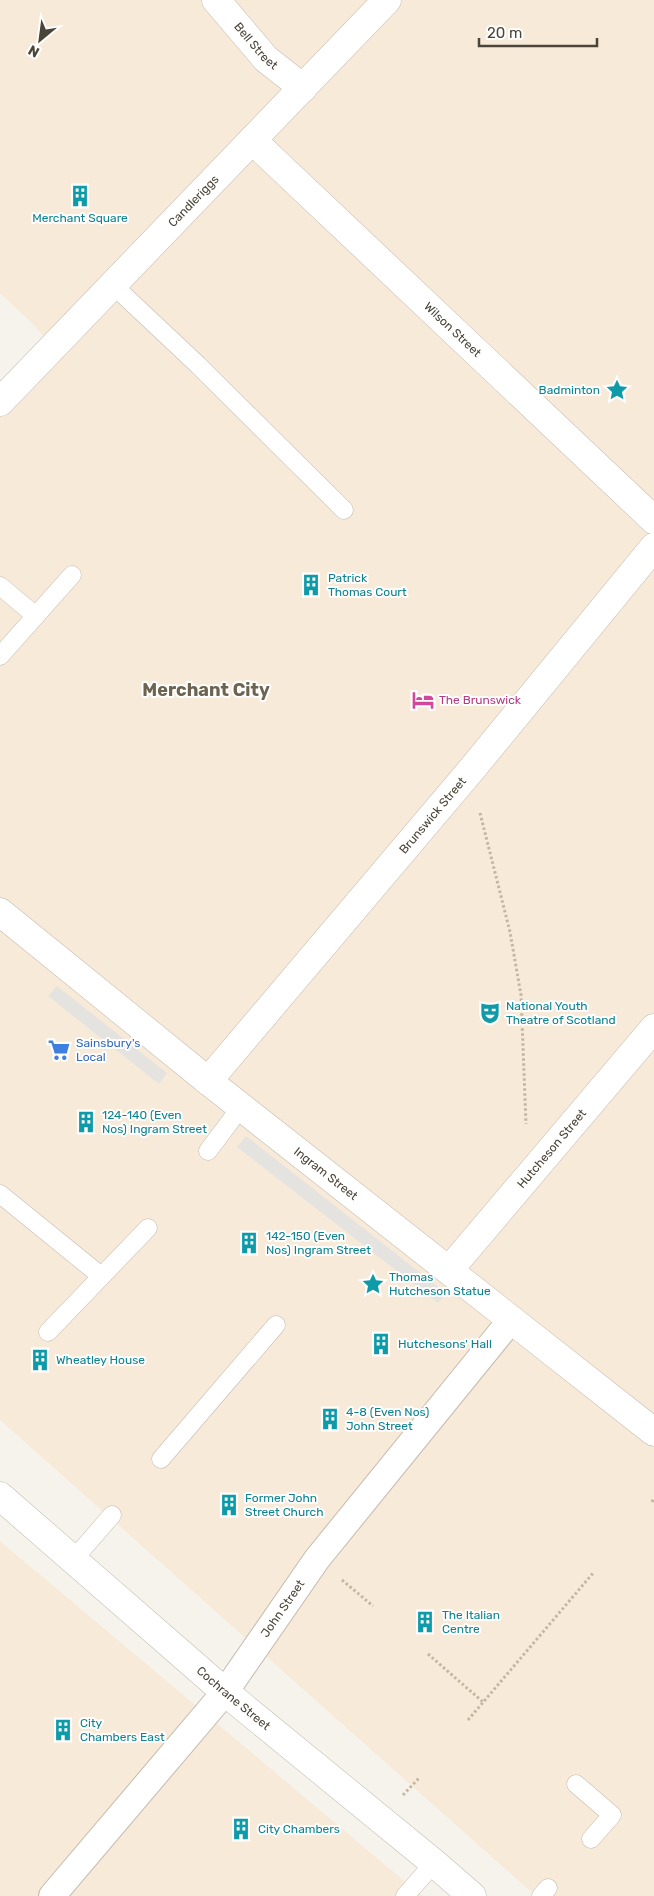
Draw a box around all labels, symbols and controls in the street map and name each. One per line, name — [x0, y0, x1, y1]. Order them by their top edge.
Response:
north arrow — [15, 15, 65, 65]
scale bar — [479, 15, 596, 47]
street label: Bell Street — [231, 20, 281, 73]
text: 20 m — [487, 24, 522, 42]
text: N — [25, 41, 42, 61]
street label: Candleriggs — [165, 172, 222, 230]
building icon: Merchant Square — [67, 183, 93, 209]
place label: Merchant Square — [32, 211, 128, 225]
street label: Wilson Street — [421, 299, 484, 360]
place icon: Badminton — [604, 377, 630, 403]
place label: Badminton — [539, 383, 600, 397]
place label: Patrick Thomas Court — [328, 571, 407, 599]
building icon: Patrick Thomas Court — [298, 572, 324, 598]
district label: Merchant City — [142, 679, 270, 701]
hotel icon: The Brunswick — [410, 687, 436, 713]
place label: The Brunswick — [439, 693, 522, 707]
street label: Brunswick Street — [396, 774, 469, 857]
place label: National Youth Theatre of Scotland — [506, 999, 616, 1027]
theatre icon: National Youth Theatre of Scotland — [477, 1000, 503, 1026]
place label: Sainsbury's Local — [76, 1036, 140, 1064]
supermarket icon: Sainsbury's Local — [46, 1037, 72, 1063]
street label: Hutcheson Street — [514, 1106, 589, 1191]
place label: 124-140 (Even Nos) Ingram Street — [102, 1108, 207, 1136]
building icon: 124-140 (Even Nos) Ingram Street — [73, 1109, 99, 1135]
street label: Ingram Street — [291, 1144, 361, 1203]
place label: 142-150 (Even Nos) Ingram Street — [266, 1229, 371, 1257]
building icon: 142-150 (Even Nos) Ingram Street — [236, 1230, 262, 1256]
place label: Thomas Hutcheson Statue — [389, 1270, 491, 1298]
place icon: Thomas Hutcheson Statue — [360, 1271, 386, 1297]
building icon: Hutchesons' Hall — [368, 1331, 394, 1357]
place label: Hutchesons' Hall — [398, 1337, 492, 1351]
building icon: Wheatley House — [27, 1347, 53, 1373]
place label: Wheatley House — [56, 1353, 145, 1367]
place label: 4-8 (Even Nos) John Street — [346, 1405, 429, 1433]
building icon: 4-8 (Even Nos) John Street — [317, 1406, 343, 1432]
place label: Former John Street Church — [245, 1491, 324, 1519]
building icon: Former John Street Church — [216, 1492, 242, 1518]
street label: John Street — [258, 1577, 308, 1640]
place label: The Italian Centre — [442, 1608, 500, 1636]
building icon: The Italian Centre — [412, 1609, 438, 1635]
street label: Cochrane Street — [194, 1664, 273, 1733]
place label: City Chambers East — [80, 1716, 165, 1744]
building icon: City Chambers East — [50, 1717, 76, 1743]
building icon: City Chambers — [228, 1816, 254, 1842]
place label: City Chambers — [258, 1822, 340, 1836]

